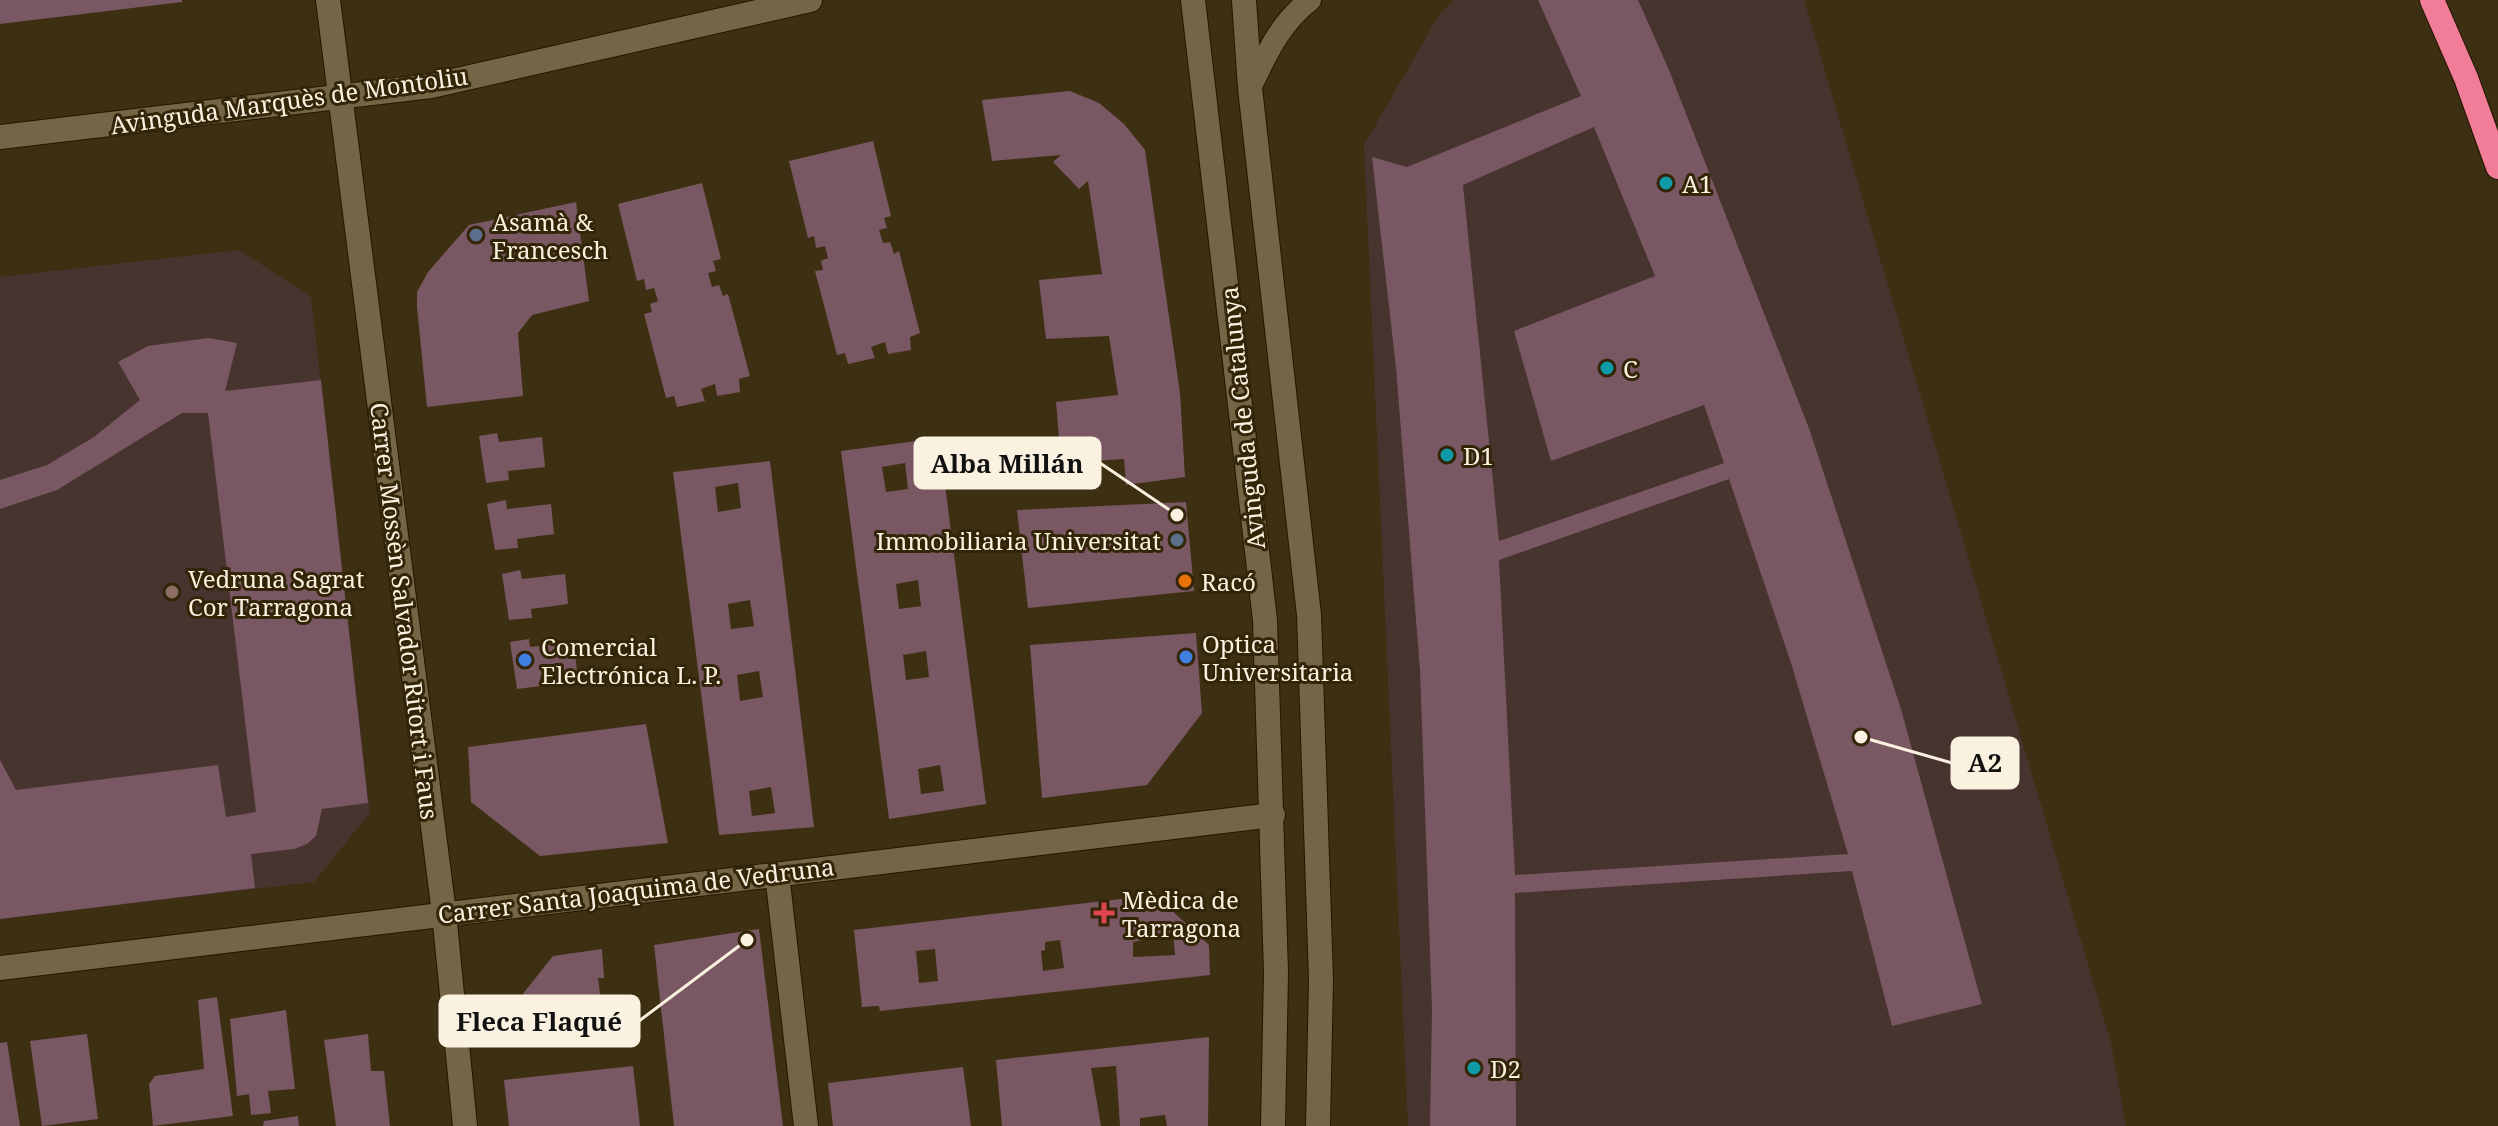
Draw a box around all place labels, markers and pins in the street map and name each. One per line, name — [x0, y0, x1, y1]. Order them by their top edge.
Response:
place label: A1 — [1682, 167, 1712, 200]
marker: A1 — [1657, 174, 1675, 192]
place label: Asamà & Francesch — [492, 205, 609, 266]
marker: Asamà & Francesch — [467, 226, 485, 244]
place label: C — [1623, 352, 1638, 385]
marker: C — [1598, 359, 1616, 377]
callout: Alba Millán — [915, 438, 1100, 488]
place label: D1 — [1463, 439, 1494, 472]
marker: D1 — [1438, 446, 1456, 464]
place label: Immobiliaria Universitat — [876, 524, 1161, 557]
marker: Immobiliaria Universitat — [1168, 531, 1186, 549]
place label: Vedruna Sagrat Cor Tarragona — [188, 562, 364, 623]
place label: Racó — [1201, 565, 1256, 598]
marker: Racó — [1176, 572, 1194, 590]
marker: Vedruna Sagrat Cor Tarragona — [163, 583, 181, 601]
place label: Optica Universitaria — [1202, 627, 1353, 688]
place label: Comercial Electrónica L. P. — [541, 630, 721, 691]
marker: Optica Universitaria — [1177, 648, 1195, 666]
marker: Comercial Electrónica L. P. — [516, 651, 534, 669]
callout: A2 — [1952, 738, 2018, 788]
place label: Mèdica de Tarragona — [1122, 883, 1241, 944]
marker: Mèdica de Tarragona — [1093, 902, 1115, 924]
callout: Fleca Flaqué — [440, 996, 639, 1046]
place label: D2 — [1490, 1052, 1521, 1085]
marker: D2 — [1465, 1059, 1483, 1077]

